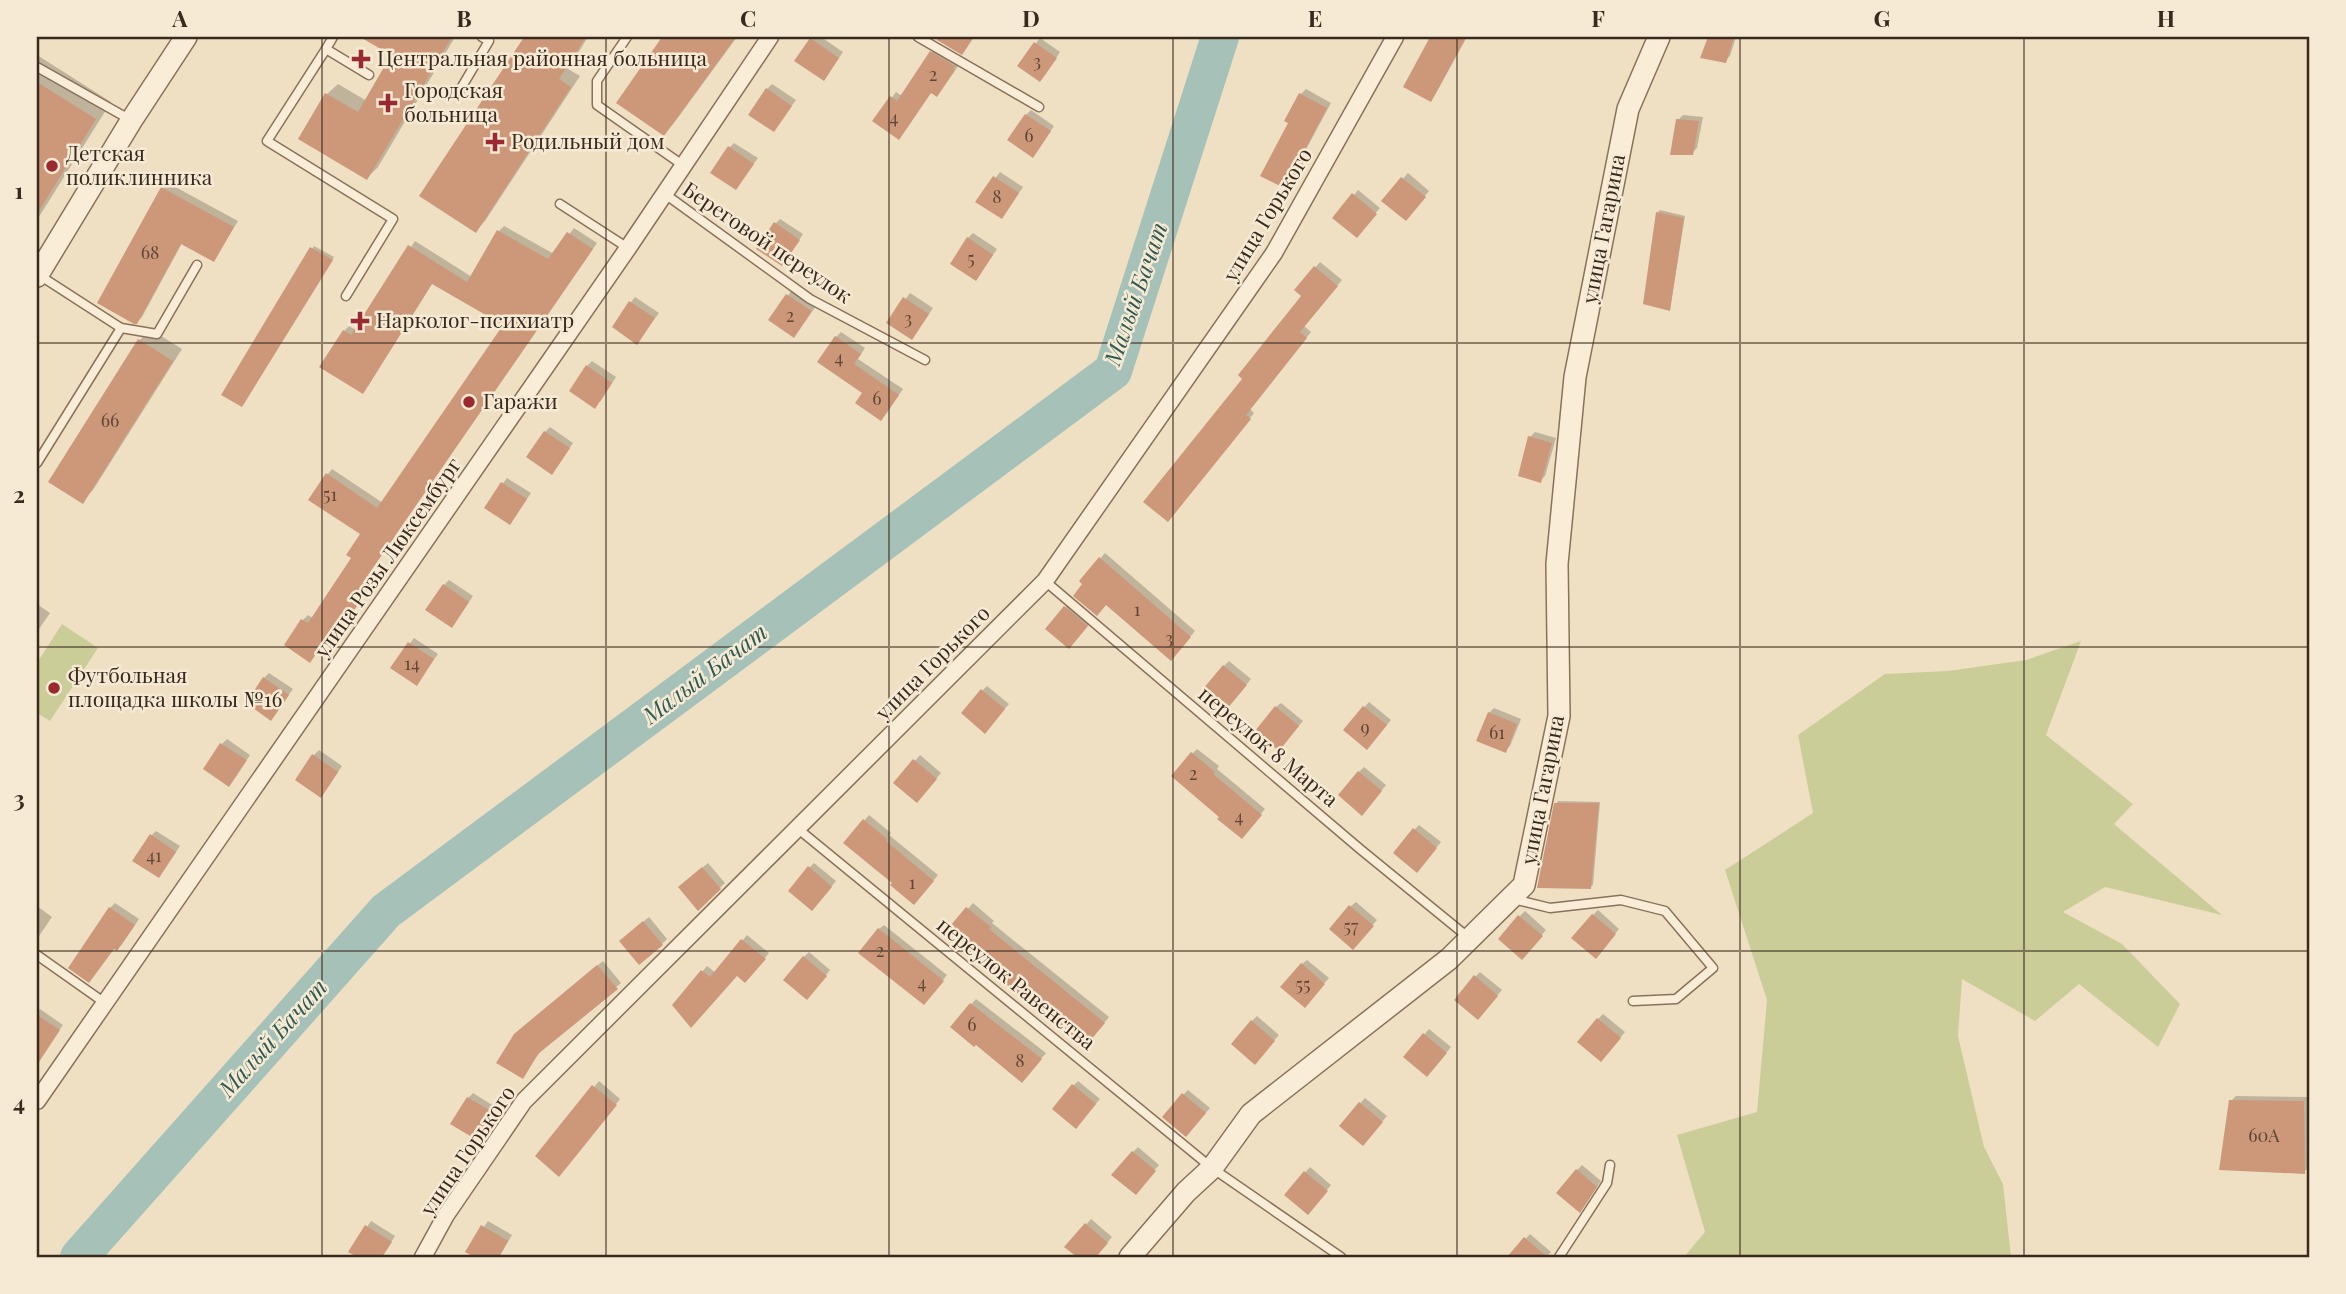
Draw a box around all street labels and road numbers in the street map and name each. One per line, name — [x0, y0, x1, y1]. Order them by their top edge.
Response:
street label: улица Горького — [1215, 142, 1317, 287]
street label: улица Гагарина — [1574, 151, 1630, 307]
street label: Береговой переулок — [678, 174, 858, 308]
street label: улица Розы Люксембург — [306, 451, 466, 663]
street label: улица Горького — [868, 598, 995, 726]
street label: переулок 8 Марта — [1194, 679, 1345, 812]
street label: улица Гагарина — [1513, 712, 1569, 868]
street label: переулок Равенства — [932, 910, 1103, 1055]
street label: улица Горького — [412, 1079, 520, 1221]

